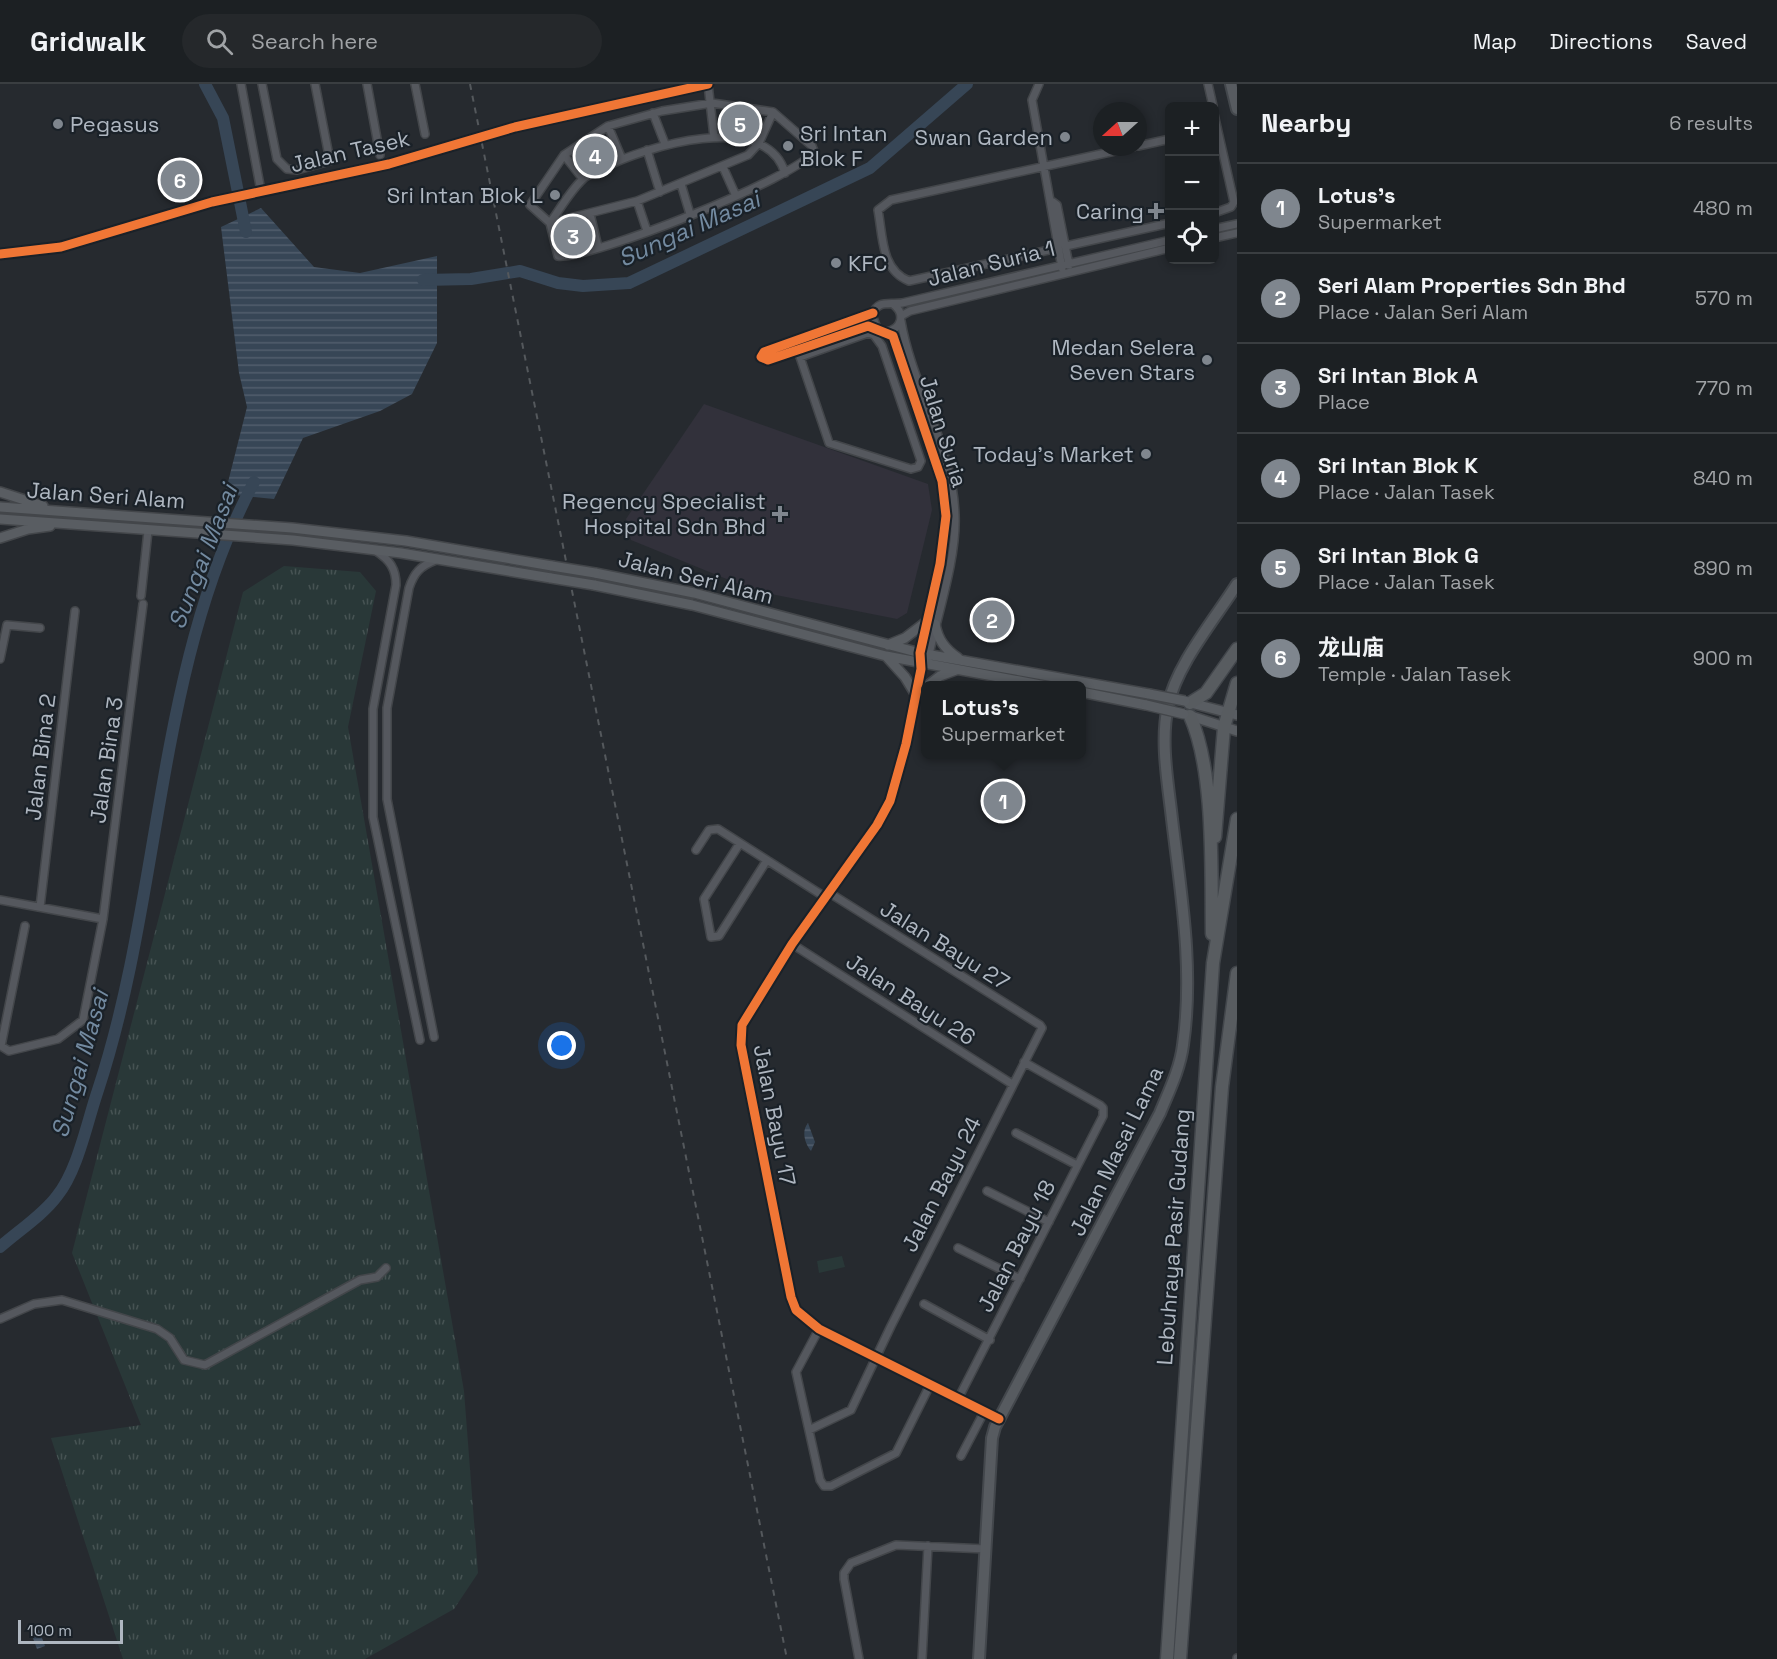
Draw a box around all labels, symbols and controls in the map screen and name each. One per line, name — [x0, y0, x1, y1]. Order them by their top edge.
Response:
search box — [182, 14, 602, 68]
text: Gridwalk — [30, 23, 146, 59]
icon: search — [203, 25, 236, 58]
text: Search here — [251, 27, 378, 55]
text: Map — [1473, 28, 1517, 55]
text: Directions — [1550, 28, 1653, 55]
text: Saved — [1686, 28, 1747, 55]
pin: 5 — [720, 102, 760, 147]
north arrow — [1093, 102, 1147, 156]
map controls — [1165, 102, 1219, 264]
button: + — [1165, 102, 1219, 156]
text: Nearby — [1261, 106, 1351, 140]
place label: Pegasus — [70, 110, 159, 138]
text: 6 results — [1669, 110, 1753, 136]
marker: Pegasus — [51, 117, 65, 131]
place label: Sri Intan Blok F — [800, 119, 888, 172]
place label: Swan Garden — [915, 123, 1053, 151]
street label: Jalan Tasek — [288, 124, 413, 178]
marker: Swan Garden — [1058, 130, 1072, 144]
pin: 4 — [576, 134, 614, 178]
marker: Sri Intan Blok F — [781, 139, 795, 153]
button: − — [1165, 156, 1219, 210]
pin: 6 — [160, 158, 200, 202]
place label: Sri Intan Blok L — [387, 181, 543, 209]
text: Lotus's — [1318, 181, 1396, 209]
water label: Sungai Masai — [613, 182, 767, 274]
marker: Sri Intan Blok L — [548, 188, 562, 202]
text: 1 — [1276, 195, 1285, 221]
text: 480 m — [1693, 195, 1753, 221]
place label: Caring — [1076, 197, 1144, 225]
marker: Caring — [1149, 204, 1163, 218]
text: Supermarket — [1318, 209, 1442, 235]
button: locate — [1165, 210, 1219, 264]
pin: 3 — [554, 214, 592, 258]
street label: Jalan Suria 1 — [924, 234, 1058, 292]
place label: KFC — [848, 249, 887, 277]
marker: KFC — [829, 256, 843, 270]
text: Seri Alam Properties Sdn Bhd — [1318, 271, 1626, 299]
text: 2 — [1275, 285, 1286, 311]
text: 570 m — [1695, 285, 1753, 311]
text: Place · Jalan Seri Alam — [1318, 299, 1528, 325]
place label: Medan Selera Seven Stars — [1052, 333, 1195, 386]
marker: Medan Selera Seven Stars — [1200, 353, 1214, 367]
text: Sri Intan Blok A — [1318, 361, 1478, 389]
street label: Jalan Suria — [914, 372, 974, 491]
text: 3 — [1274, 375, 1287, 401]
text: 770 m — [1695, 375, 1753, 401]
text: Place — [1318, 389, 1370, 415]
place label: Today's Market — [973, 440, 1134, 468]
marker: Today's Market — [1139, 447, 1153, 461]
text: Sri Intan Blok K — [1318, 451, 1478, 479]
text: 4 — [1274, 465, 1287, 491]
text: 840 m — [1693, 465, 1753, 491]
street label: Jalan Seri Alam — [26, 475, 186, 515]
water label: Sungai Masai — [161, 477, 245, 633]
text: Place · Jalan Tasek — [1318, 479, 1495, 505]
place label: Regency Specialist Hospital Sdn Bhd — [562, 487, 766, 540]
marker: Regency Specialist Hospital Sdn Bhd — [771, 505, 789, 523]
text: Sri Intan Blok G — [1318, 541, 1479, 569]
street label: Jalan Seri Alam — [616, 544, 776, 610]
text: 5 — [1275, 555, 1287, 581]
text: 890 m — [1693, 555, 1753, 581]
text: Place · Jalan Tasek — [1318, 569, 1495, 595]
pin: 2 — [972, 598, 1012, 642]
text: 龙山庙 — [1318, 633, 1384, 661]
text: 6 — [1274, 645, 1287, 671]
text: 900 m — [1693, 645, 1753, 671]
text: Temple · Jalan Tasek — [1318, 661, 1511, 687]
popup — [921, 681, 1086, 759]
street label: Jalan Bina 2 — [18, 692, 62, 822]
text: Lotus's — [942, 693, 1019, 721]
street label: Jalan Bina 3 — [83, 695, 129, 825]
text: Supermarket — [942, 721, 1065, 747]
pin: 1 — [984, 778, 1022, 824]
street label: Jalan Bayu 27 — [875, 894, 1015, 996]
street label: Jalan Bayu 26 — [841, 947, 981, 1051]
water label: Sungai Masai — [44, 984, 116, 1141]
your location — [547, 1031, 576, 1060]
street label: Jalan Bayu 17 — [748, 1042, 802, 1188]
street label: Jalan Masai Lama — [1063, 1061, 1169, 1240]
street label: Lebuhraya Pasir Gudang — [1150, 1108, 1196, 1366]
street label: Jalan Bayu 24 — [895, 1111, 987, 1256]
street label: Jalan Bayu 18 — [971, 1175, 1061, 1317]
scale bar — [18, 1617, 123, 1644]
text: 100 m — [27, 1620, 72, 1641]

